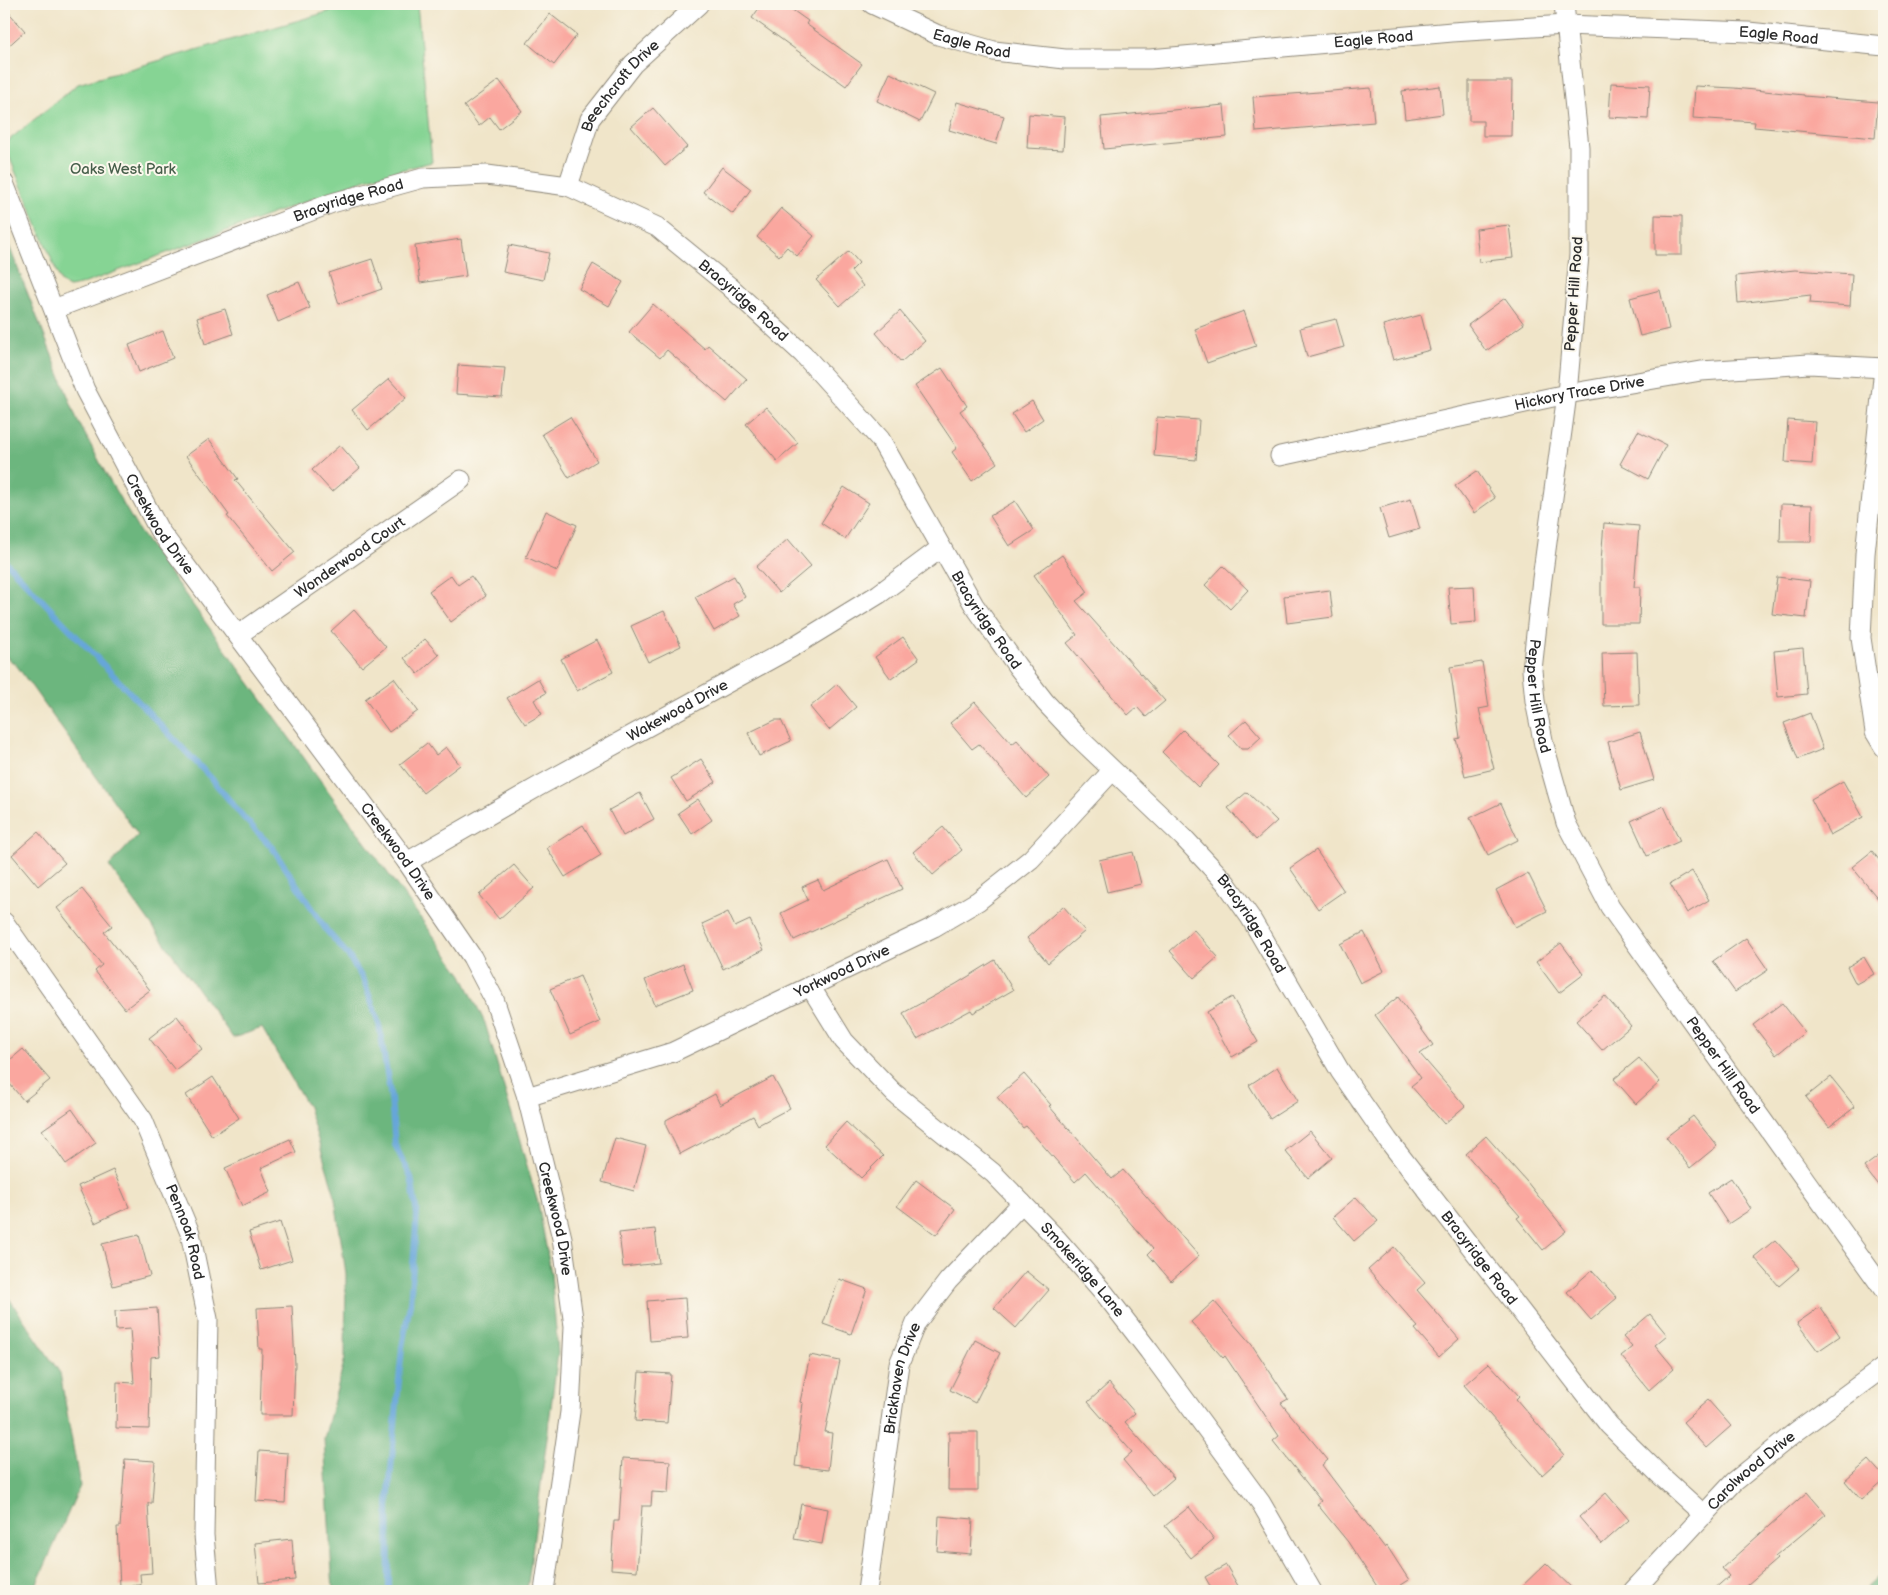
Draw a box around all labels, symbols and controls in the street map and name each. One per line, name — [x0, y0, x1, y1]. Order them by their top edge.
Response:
street label: Eagle Road — [1739, 22, 1819, 49]
street label: Eagle Road — [931, 25, 1012, 62]
street label: Eagle Road — [1333, 26, 1414, 52]
street label: Beechcroft Drive — [577, 35, 663, 134]
park label: Oaks West Park — [70, 160, 177, 179]
street label: Bracyridge Road — [291, 174, 405, 226]
street label: Pepper Hill Road — [1561, 236, 1587, 352]
street label: Bracyridge Road — [694, 255, 792, 345]
street label: Hickory Trace Drive — [1513, 371, 1646, 415]
street label: Creekwood Drive — [121, 470, 199, 579]
street label: Wonderwood Court — [291, 512, 409, 602]
street label: Bracyridge Road — [947, 567, 1026, 673]
street label: Pepper Hill Road — [1522, 638, 1555, 755]
street label: Wakewood Drive — [623, 675, 731, 746]
street label: Creekwood Drive — [356, 799, 440, 904]
street label: Bracyridge Road — [1213, 870, 1290, 977]
street label: Yorkwood Drive — [790, 940, 893, 1003]
street label: Pepper Hill Road — [1682, 1013, 1764, 1118]
street label: Creekwood Drive — [534, 1160, 577, 1277]
street label: Pennoak Road — [161, 1181, 209, 1281]
street label: Bracyridge Road — [1437, 1207, 1522, 1309]
street label: Smokeridge Lane — [1036, 1218, 1129, 1321]
street label: Brickhaven Drive — [880, 1319, 925, 1435]
street label: Carolwood Drive — [1703, 1427, 1799, 1514]

